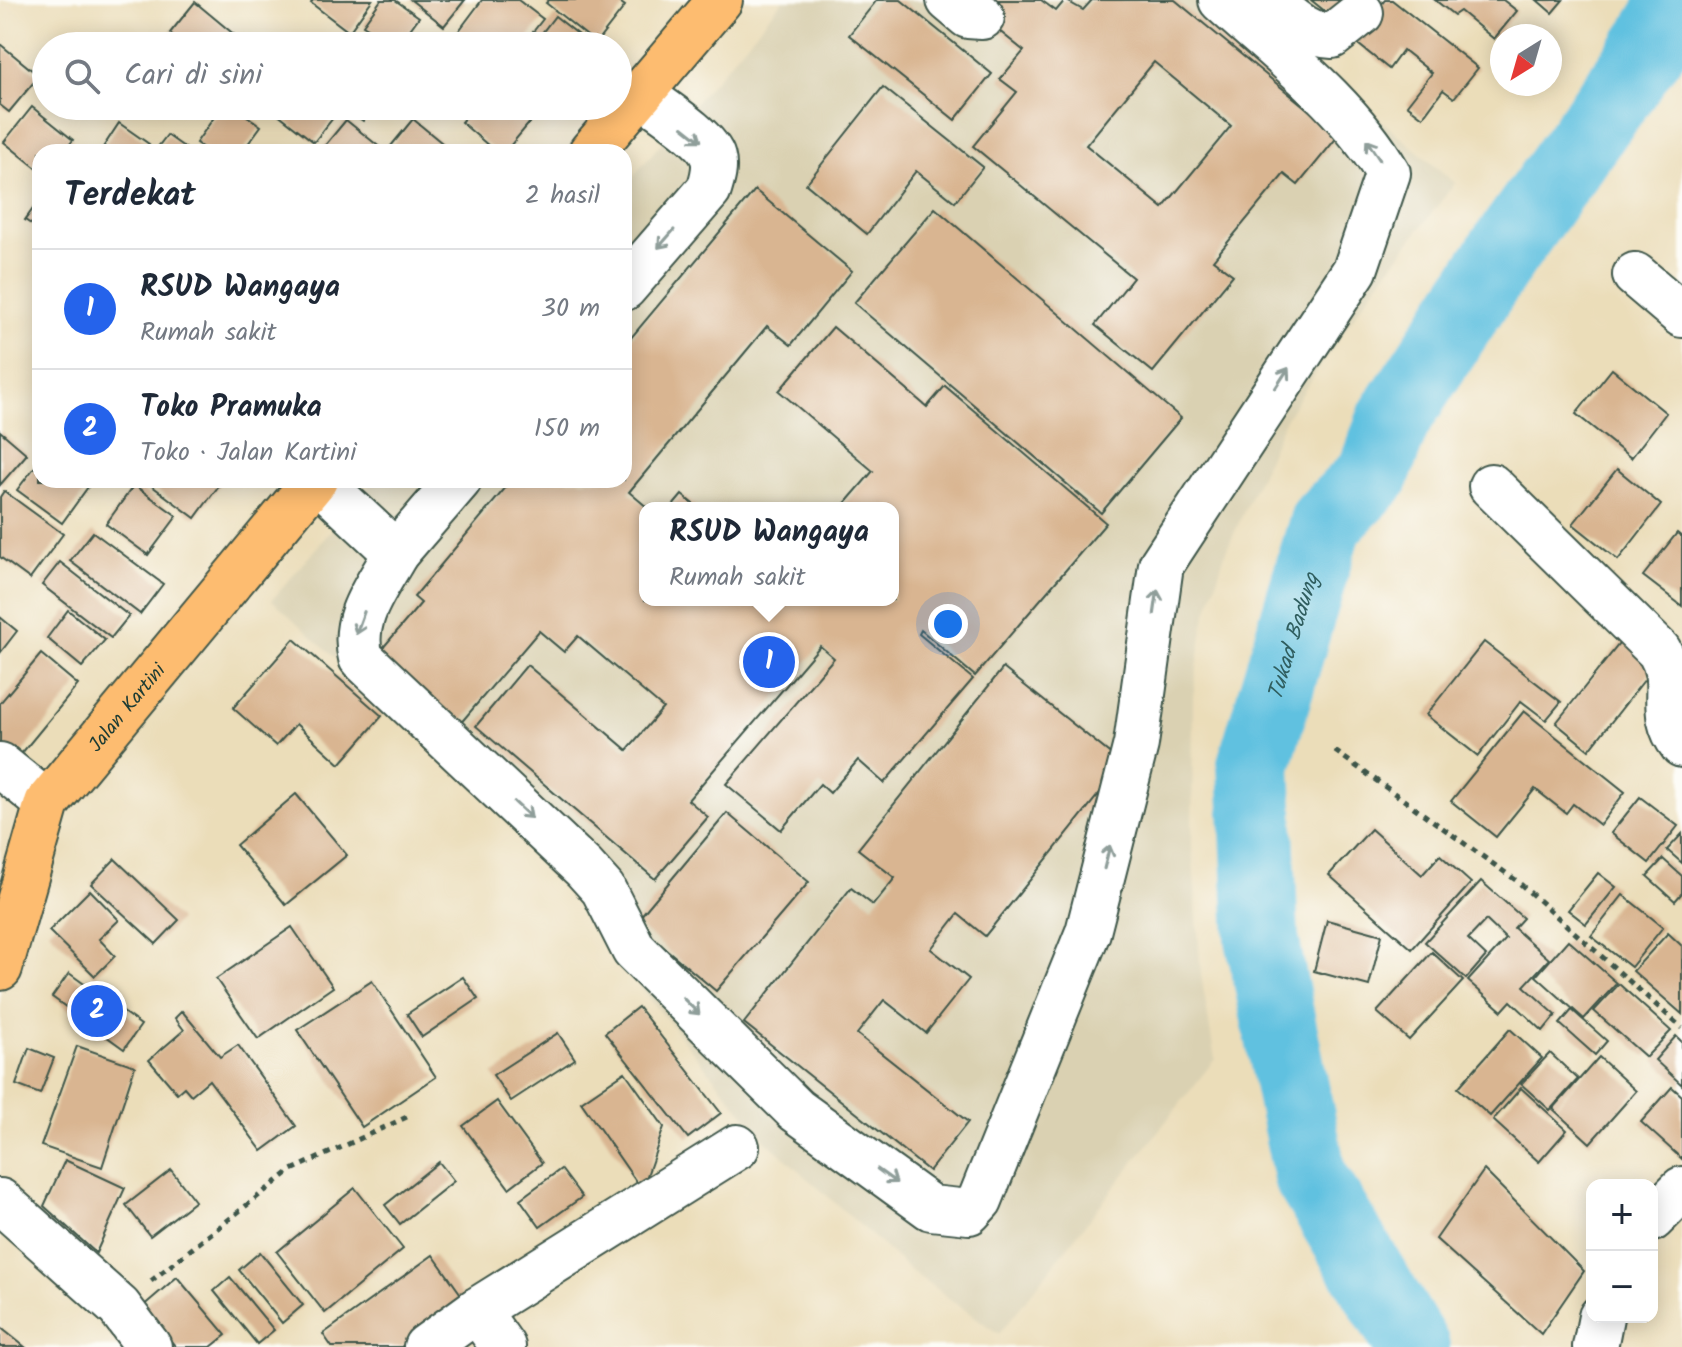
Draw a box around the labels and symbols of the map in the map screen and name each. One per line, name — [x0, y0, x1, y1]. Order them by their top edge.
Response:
north arrow — [1490, 24, 1562, 96]
one-way arrow — [681, 126, 702, 143]
one-way arrow — [1365, 139, 1382, 161]
one-way arrow — [657, 229, 675, 249]
one-way arrow — [1275, 367, 1291, 390]
water label: Tukad Badung — [1259, 568, 1330, 705]
one-way arrow — [1148, 589, 1163, 615]
your location — [928, 604, 968, 644]
one-way arrow — [352, 610, 367, 635]
pin: 1 — [743, 632, 795, 692]
street label: Jalan Kartini — [81, 656, 175, 760]
one-way arrow — [513, 801, 533, 819]
one-way arrow — [1101, 844, 1116, 870]
pin: 2 — [71, 981, 123, 1041]
one-way arrow — [681, 996, 700, 1015]
one-way arrow — [875, 1168, 897, 1184]

